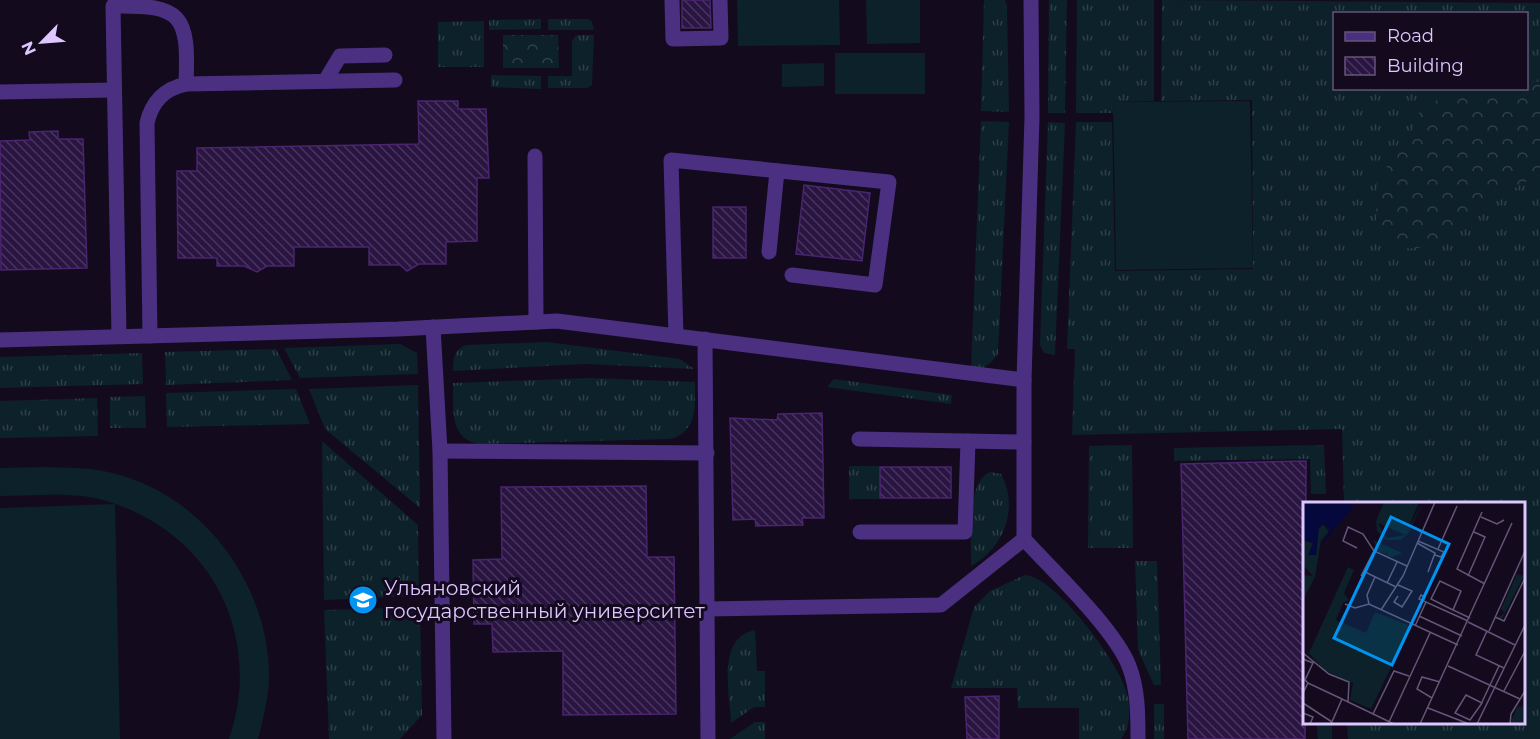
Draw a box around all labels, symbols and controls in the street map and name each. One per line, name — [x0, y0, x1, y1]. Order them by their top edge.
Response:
north arrow — [12, 12, 72, 72]
legend — [1333, 12, 1528, 90]
text: Road — [1387, 25, 1434, 47]
text: N — [18, 38, 40, 58]
text: Building — [1387, 55, 1464, 77]
inset map — [1303, 502, 1525, 724]
place label: Ульяновский государственный университет — [384, 576, 705, 623]
school or university icon: Ульяновский государственный университет — [347, 584, 379, 616]

